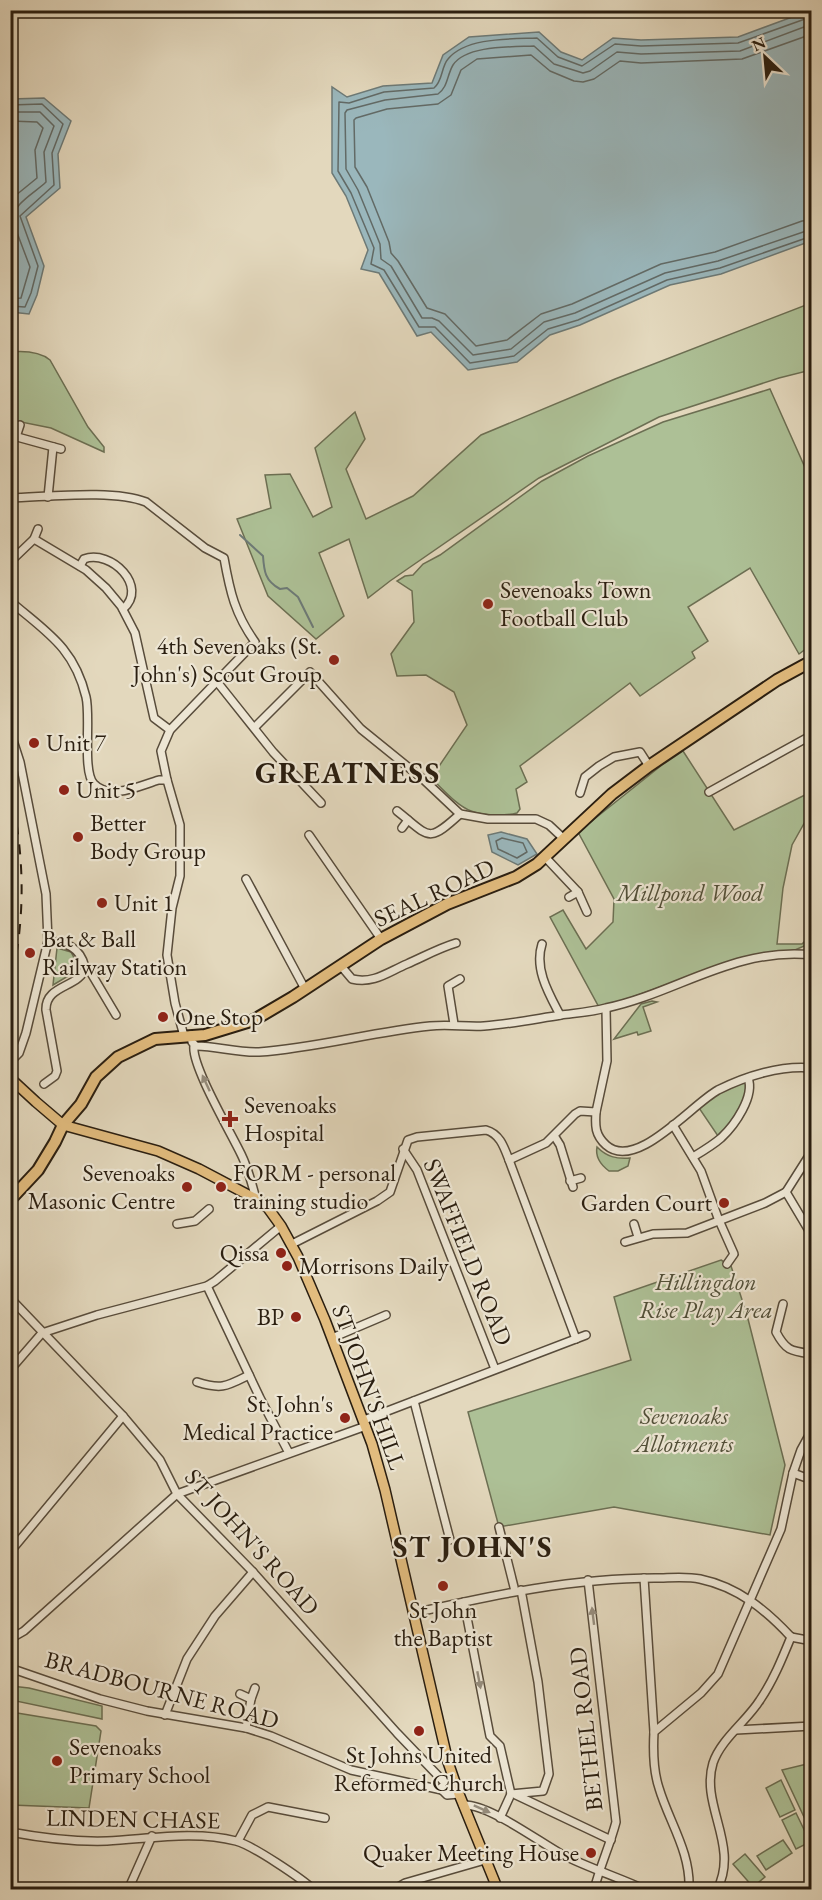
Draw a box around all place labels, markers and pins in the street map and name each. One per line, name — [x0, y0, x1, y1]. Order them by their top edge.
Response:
place label: Sevenoaks Town Football Club — [500, 574, 652, 633]
marker: Sevenoaks Town Football Club — [481, 597, 495, 611]
place label: 4th Sevenoaks (St. John's) Scout Group — [131, 630, 322, 689]
marker: 4th Sevenoaks (St. John's) Scout Group — [327, 653, 341, 667]
place label: Unit 7 — [46, 727, 107, 758]
marker: Unit 7 — [27, 736, 41, 750]
place label: Unit 5 — [76, 774, 136, 805]
marker: Unit 5 — [57, 783, 71, 797]
place label: Better Body Group — [90, 807, 206, 866]
marker: Better Body Group — [71, 830, 85, 844]
place label: Unit 1 — [114, 887, 174, 918]
marker: Unit 1 — [95, 896, 109, 910]
place label: Bat & Ball Railway Station — [42, 923, 188, 982]
marker: Bat & Ball Railway Station — [23, 946, 37, 960]
place label: One Stop — [175, 1001, 263, 1032]
marker: One Stop — [156, 1010, 170, 1024]
place label: Sevenoaks Hospital — [244, 1089, 336, 1148]
marker: Sevenoaks Hospital — [221, 1110, 239, 1128]
place label: Sevenoaks Masonic Centre — [28, 1157, 175, 1216]
place label: FORM - personal training studio — [233, 1157, 396, 1216]
marker: Sevenoaks Masonic Centre — [180, 1180, 194, 1194]
marker: FORM - personal training studio — [214, 1180, 228, 1194]
place label: Garden Court — [581, 1187, 712, 1218]
marker: Garden Court — [717, 1196, 731, 1210]
place label: Qissa — [220, 1237, 269, 1268]
marker: Qissa — [274, 1246, 288, 1260]
place label: Morrisons Daily — [299, 1250, 449, 1281]
marker: Morrisons Daily — [280, 1259, 294, 1273]
place label: BP — [257, 1301, 284, 1332]
marker: BP — [289, 1310, 303, 1324]
place label: St. John's Medical Practice — [182, 1388, 333, 1447]
marker: St. John's Medical Practice — [338, 1411, 352, 1425]
marker: St John the Baptist — [436, 1579, 450, 1593]
place label: St John the Baptist — [394, 1594, 493, 1653]
marker: St Johns United Reformed Church — [412, 1724, 426, 1738]
place label: Sevenoaks Primary School — [69, 1731, 210, 1790]
place label: St Johns United Reformed Church — [334, 1739, 504, 1798]
marker: Sevenoaks Primary School — [50, 1754, 64, 1768]
place label: Quaker Meeting House — [363, 1837, 579, 1868]
marker: Quaker Meeting House — [584, 1846, 598, 1860]

